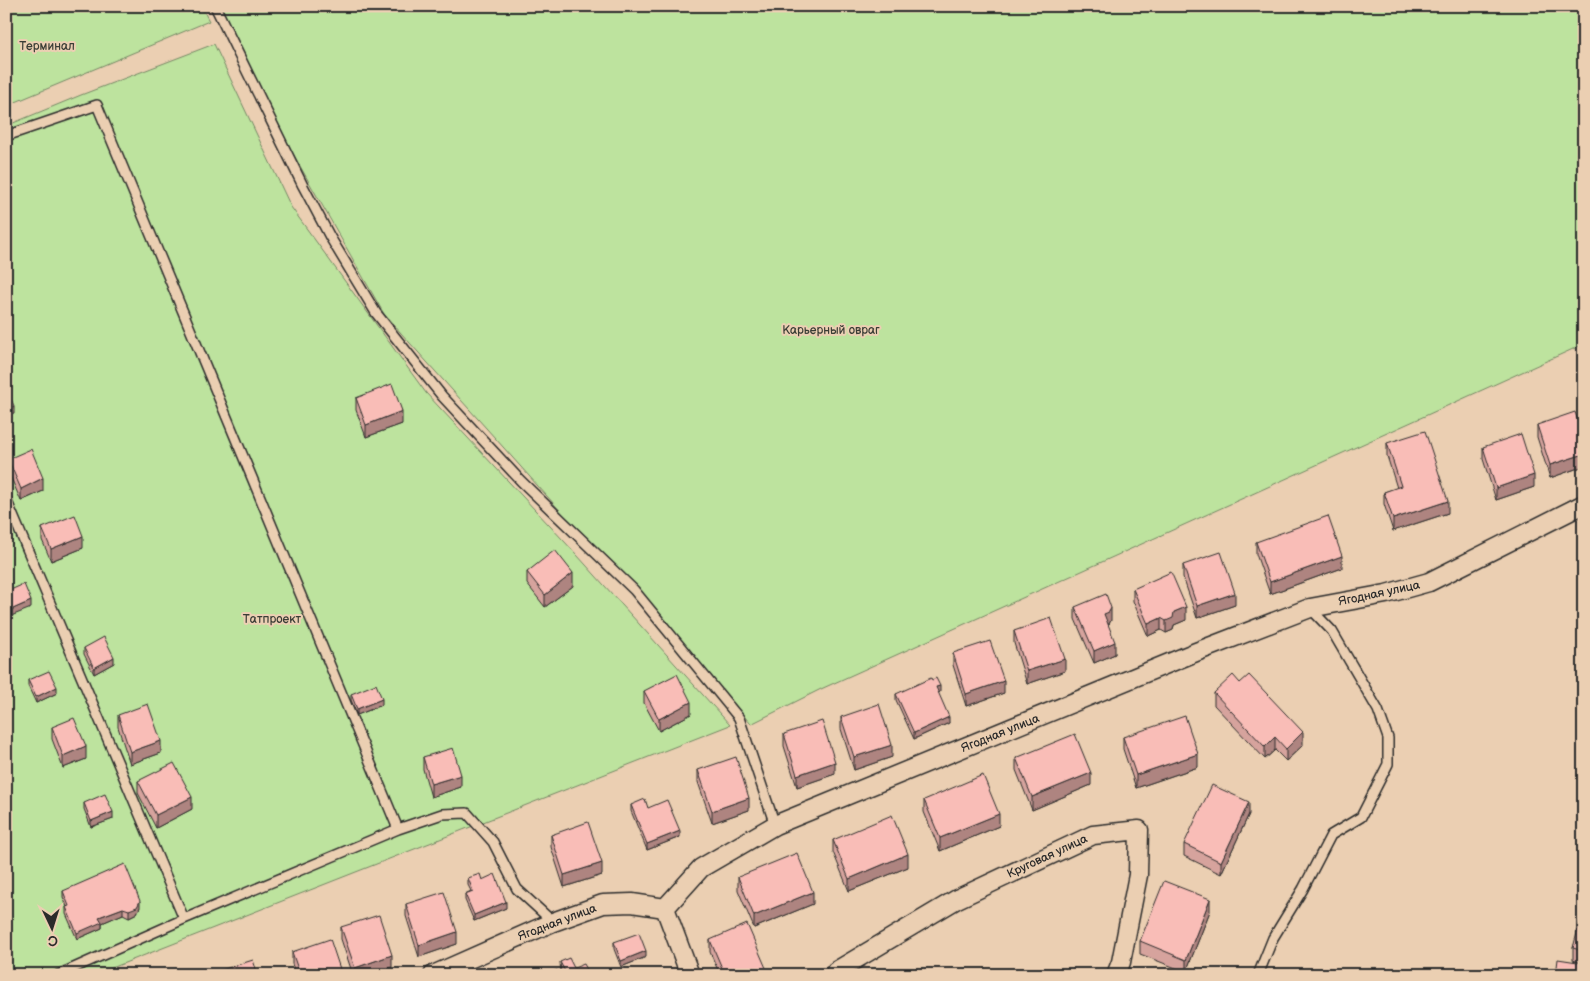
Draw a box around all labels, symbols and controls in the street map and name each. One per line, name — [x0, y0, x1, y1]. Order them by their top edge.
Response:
park label: Терминал — [19, 39, 75, 54]
park label: Карьерный овраг — [782, 323, 880, 338]
street label: Ягодная улица — [1337, 578, 1421, 609]
park label: Татпроект — [243, 612, 302, 627]
street label: Ягодная улица — [959, 711, 1041, 756]
street label: Круговая улица — [1005, 831, 1090, 882]
street label: Ягодная улица — [516, 901, 599, 944]
north arrow — [28, 904, 78, 954]
text: С — [47, 932, 58, 949]

